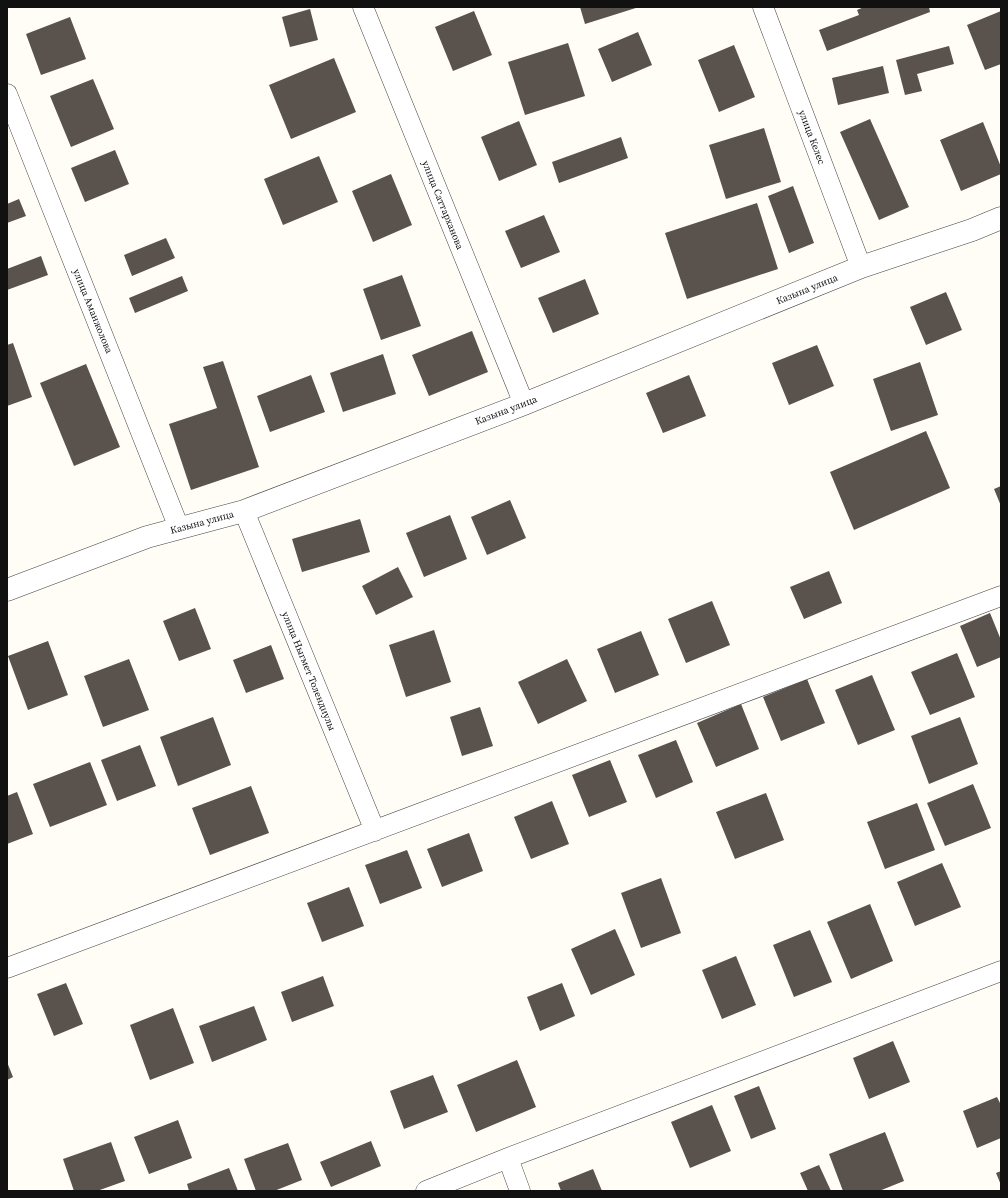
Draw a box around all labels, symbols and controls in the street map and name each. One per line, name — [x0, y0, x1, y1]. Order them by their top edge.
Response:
street label: улица Келес — [796, 108, 828, 166]
street label: улица Саттарханова — [419, 159, 467, 252]
street label: улица Аманжолова — [70, 267, 116, 356]
street label: Казына улица — [774, 270, 841, 307]
street label: Казына улица — [473, 392, 540, 428]
street label: Казына улица — [169, 507, 236, 537]
street label: улица Ныгмет Толендиулы — [279, 609, 339, 733]

